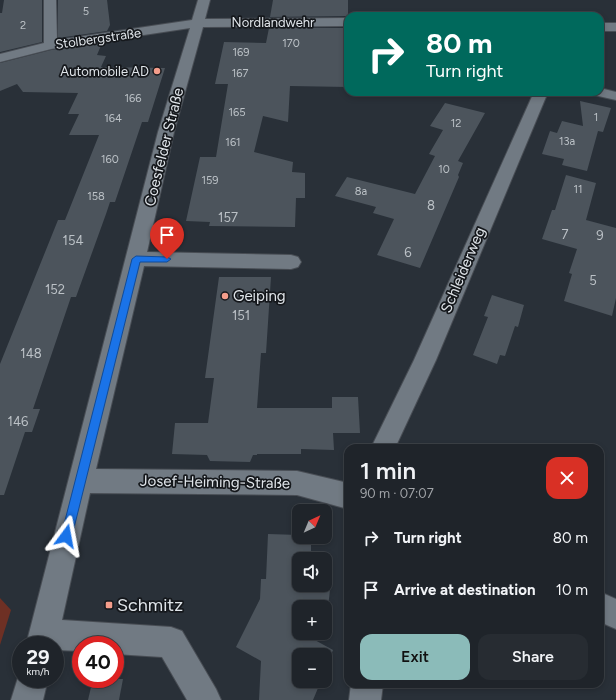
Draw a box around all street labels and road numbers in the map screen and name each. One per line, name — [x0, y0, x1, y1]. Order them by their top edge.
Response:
street label: Nordlandwehr — [232, 15, 315, 30]
street label: Stolbergstraße — [54, 25, 142, 52]
street label: Coesfelder Straße — [141, 86, 187, 208]
street label: Schleiderweg — [437, 224, 489, 316]
street label: Josef-Heiming-Straße — [140, 472, 290, 492]

